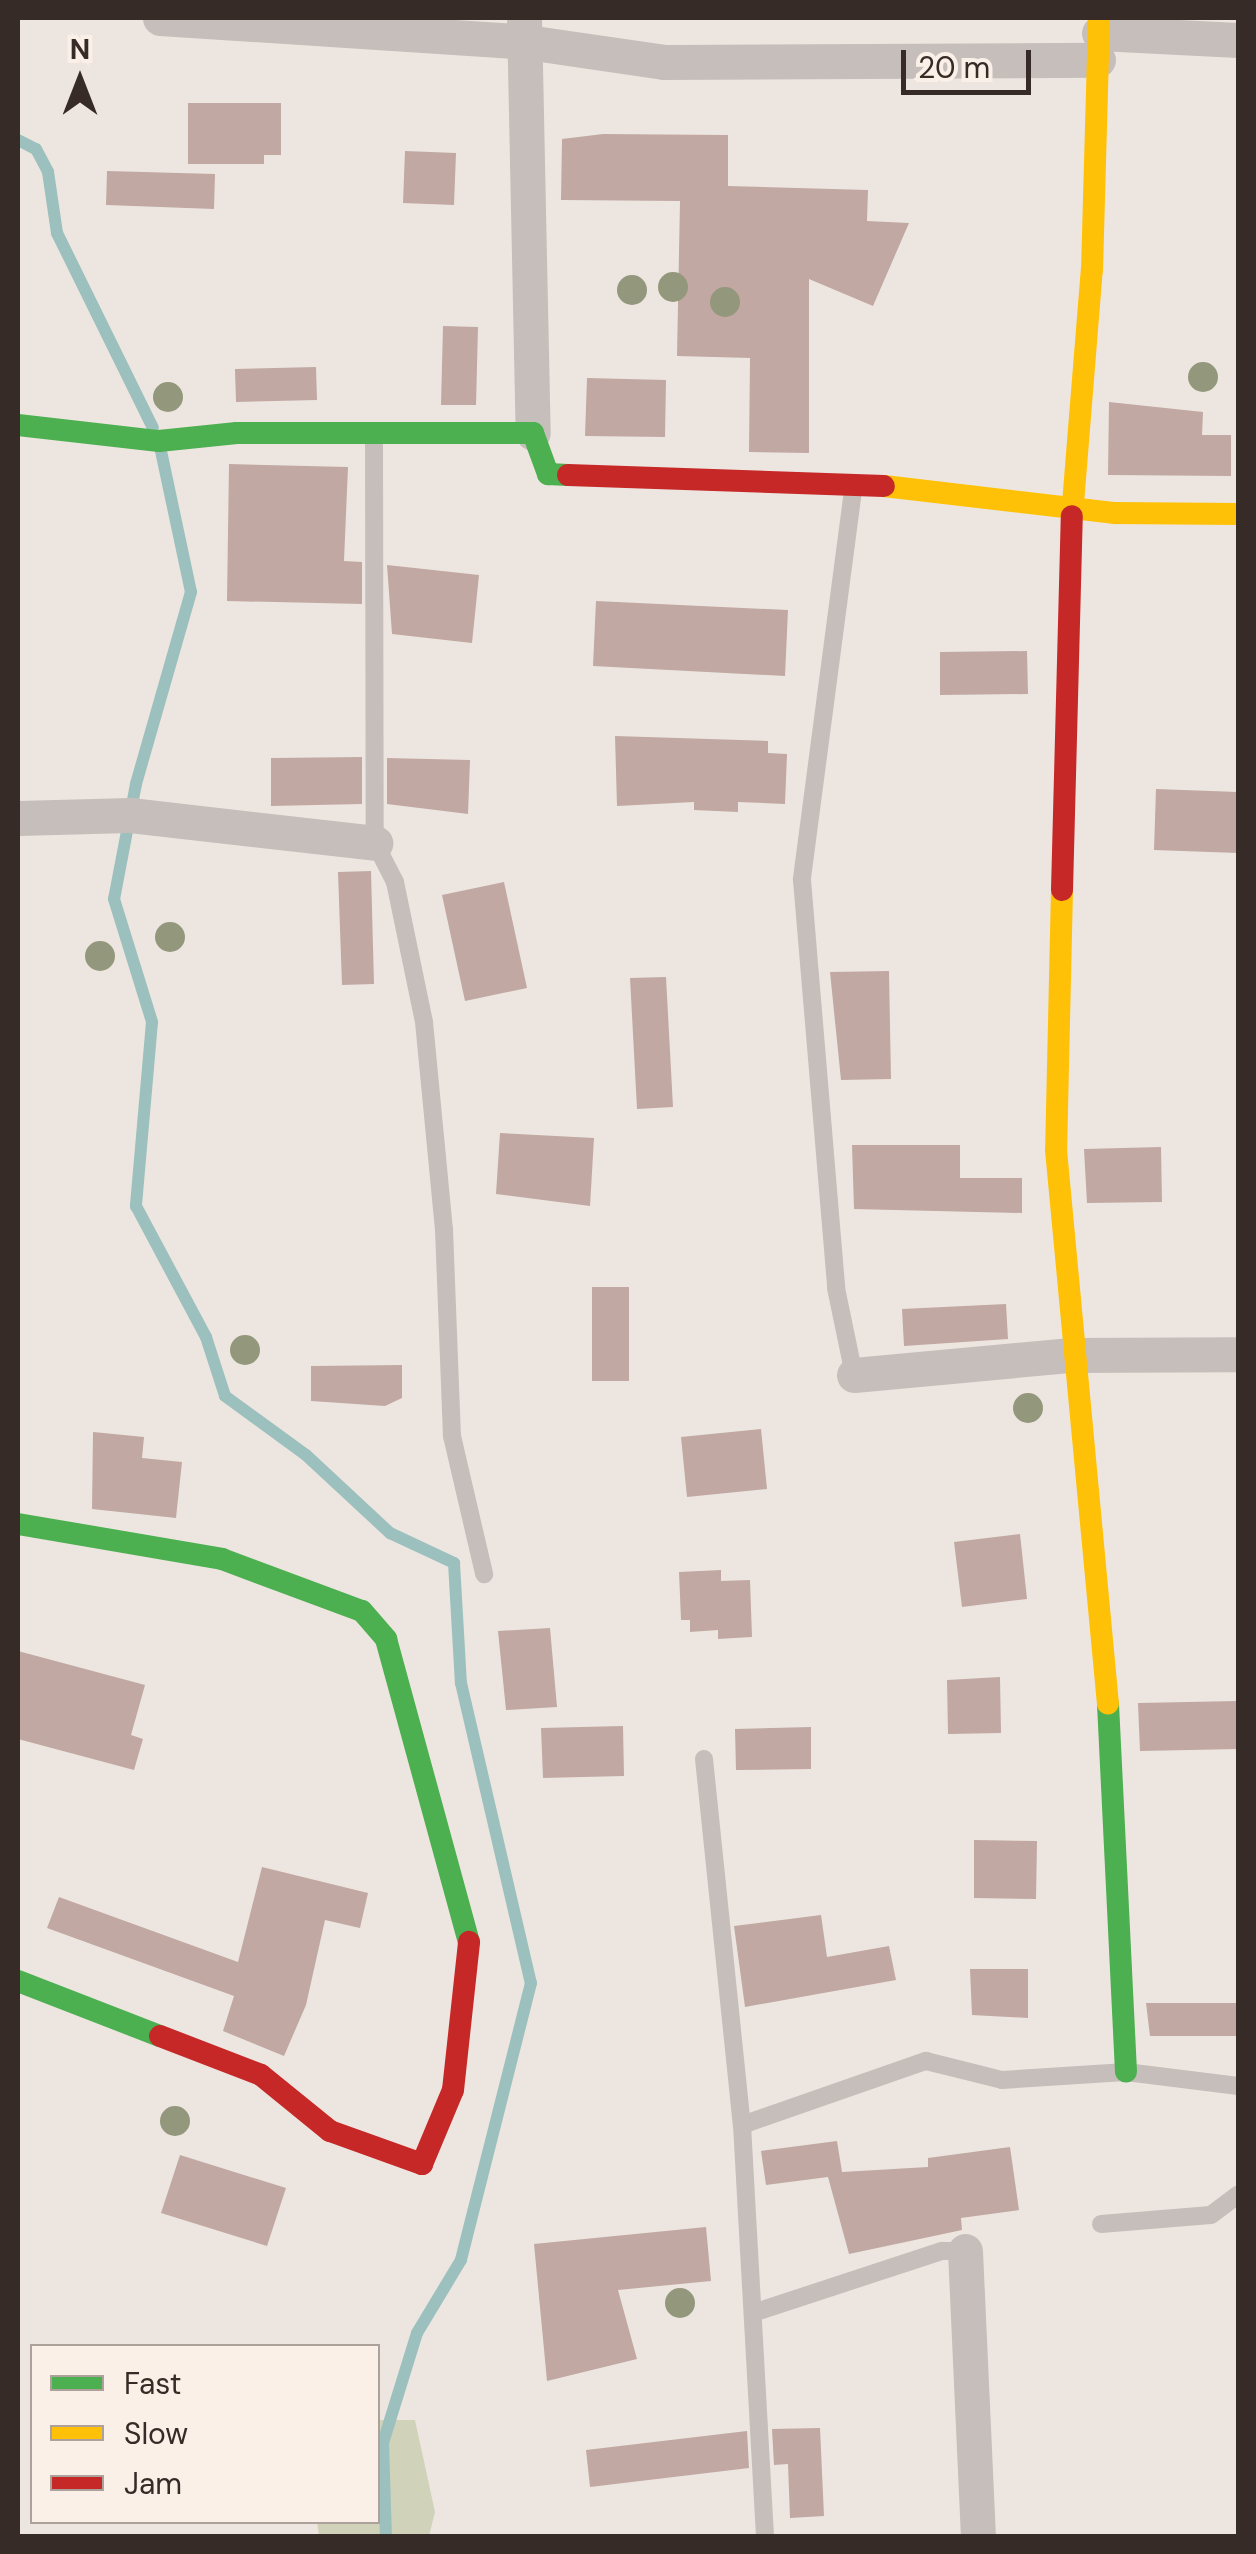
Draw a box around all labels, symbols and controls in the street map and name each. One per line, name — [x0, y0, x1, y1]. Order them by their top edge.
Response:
north arrow — [30, 30, 130, 130]
scale bar — [906, 30, 1036, 92]
text: N — [70, 31, 90, 68]
text: 20 m — [918, 48, 990, 87]
legend — [30, 2344, 380, 2524]
text: Fast — [124, 2364, 182, 2403]
text: Slow — [124, 2414, 188, 2453]
text: Jam — [124, 2464, 182, 2503]

